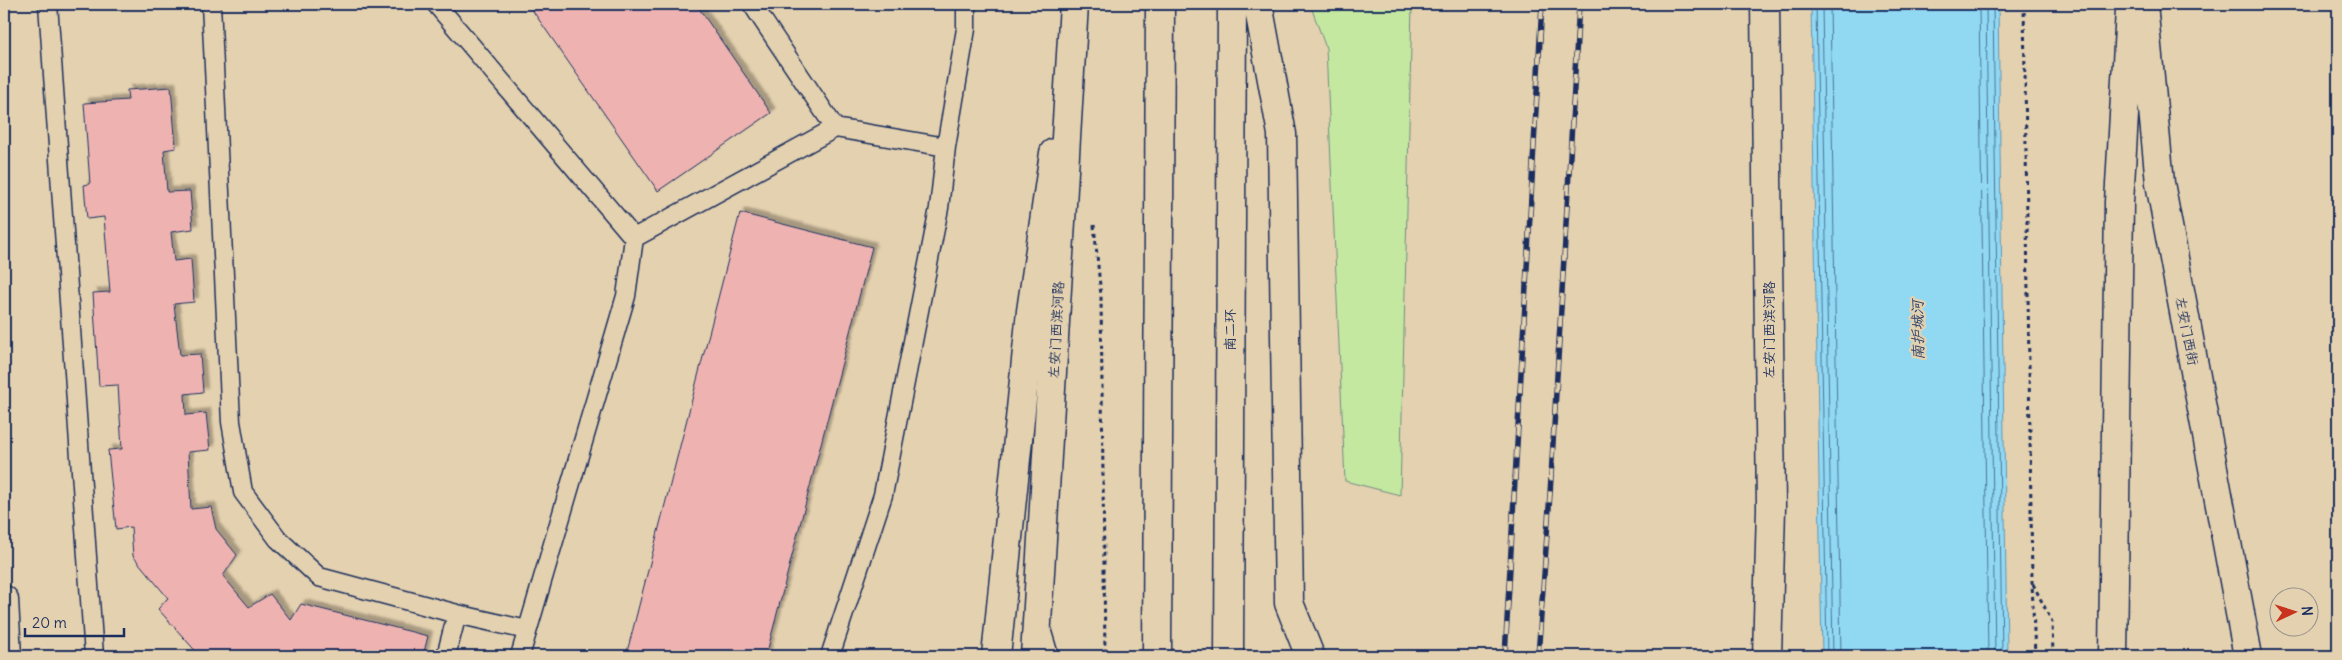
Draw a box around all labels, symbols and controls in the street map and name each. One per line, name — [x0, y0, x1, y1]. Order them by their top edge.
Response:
street label: 左安门西滨河路 — [1044, 281, 1068, 379]
street label: 左安门西滨河路 — [1760, 281, 1778, 379]
street label: 左安门西街 — [2171, 295, 2203, 367]
water label: 南护城河 — [1907, 297, 1928, 360]
street label: 南二环 — [1221, 309, 1239, 351]
north arrow — [2270, 588, 2320, 638]
scale bar — [25, 605, 124, 637]
text: N — [2298, 606, 2316, 617]
text: 20 m — [32, 613, 67, 632]

